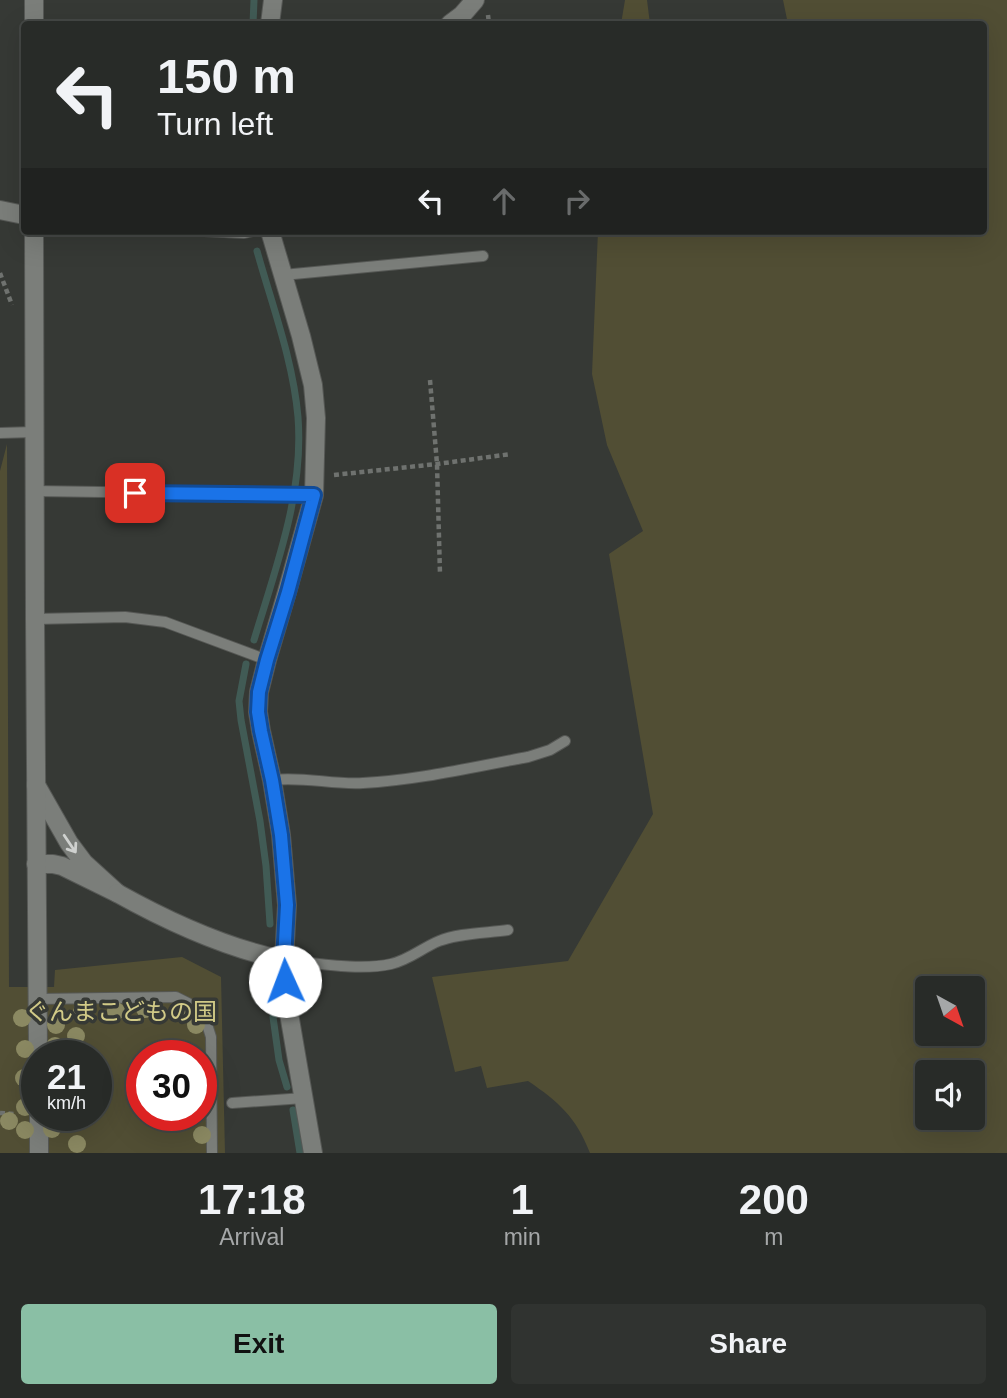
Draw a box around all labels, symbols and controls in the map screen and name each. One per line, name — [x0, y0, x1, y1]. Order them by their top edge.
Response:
icon: left — [42, 49, 133, 140]
text: 150 m — [157, 49, 296, 103]
text: Turn left — [157, 106, 273, 142]
icon: left — [412, 182, 450, 220]
icon: ahead — [485, 182, 523, 220]
icon: right — [558, 182, 596, 220]
pin — [105, 463, 165, 523]
icon: arrive — [116, 474, 154, 512]
one-way arrow — [63, 834, 77, 853]
position arrow — [248, 944, 322, 1018]
north arrow — [915, 976, 985, 1046]
map controls — [915, 976, 985, 1130]
park label: ぐんまこどもの国 — [25, 998, 217, 1025]
speed limit sign: 30 — [126, 1040, 217, 1131]
text: 21 — [47, 1057, 86, 1096]
button: sound — [915, 1060, 985, 1130]
text: km/h — [47, 1093, 86, 1113]
text: 17:18 — [198, 1176, 306, 1223]
text: 1 — [510, 1176, 534, 1223]
text: 200 — [739, 1176, 809, 1223]
text: Arrival — [219, 1224, 284, 1250]
text: min — [504, 1224, 541, 1250]
text: m — [764, 1224, 783, 1250]
button: Exit — [21, 1304, 497, 1384]
button: Share — [511, 1304, 986, 1384]

